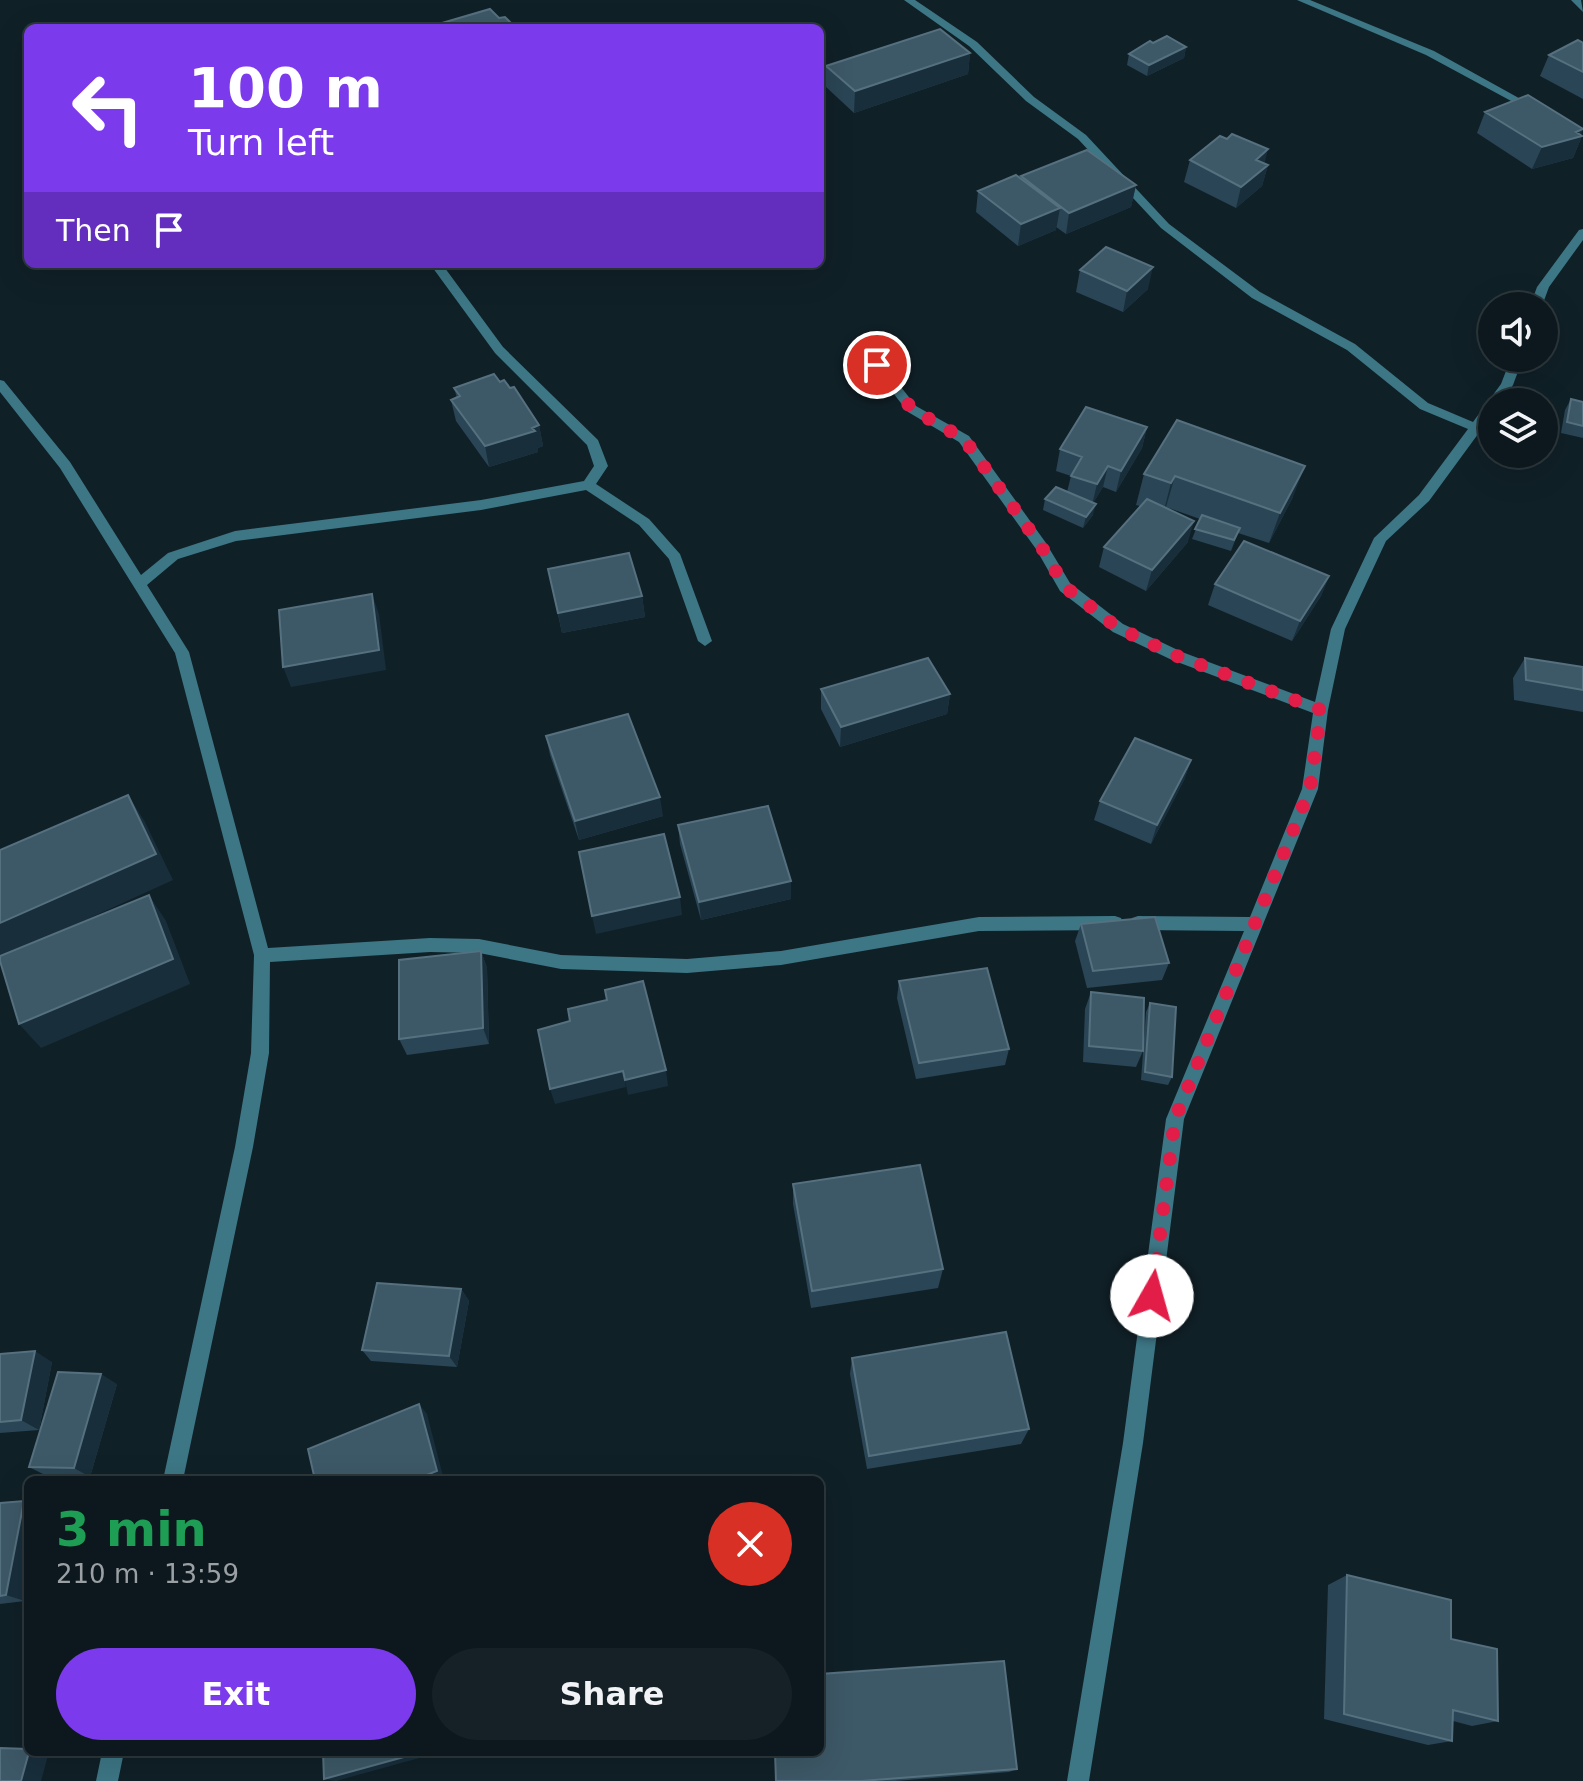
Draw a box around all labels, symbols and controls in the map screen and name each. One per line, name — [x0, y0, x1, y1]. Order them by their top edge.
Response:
text: 100 m — [188, 55, 383, 120]
icon: left — [56, 56, 160, 160]
text: Turn left — [188, 122, 334, 163]
icon: arrive — [147, 208, 191, 252]
text: Then — [56, 213, 131, 248]
map controls — [1478, 292, 1558, 468]
button: sound — [1478, 292, 1558, 372]
pin — [843, 331, 911, 399]
icon: arrive — [855, 343, 899, 387]
button: layers — [1478, 388, 1558, 468]
position arrow — [1110, 1254, 1194, 1338]
text: 3 min — [56, 1501, 207, 1557]
button: close — [708, 1502, 792, 1586]
text: 210 m · 13:59 — [56, 1559, 239, 1589]
button: Exit — [56, 1648, 416, 1740]
button: Share — [432, 1648, 792, 1740]

